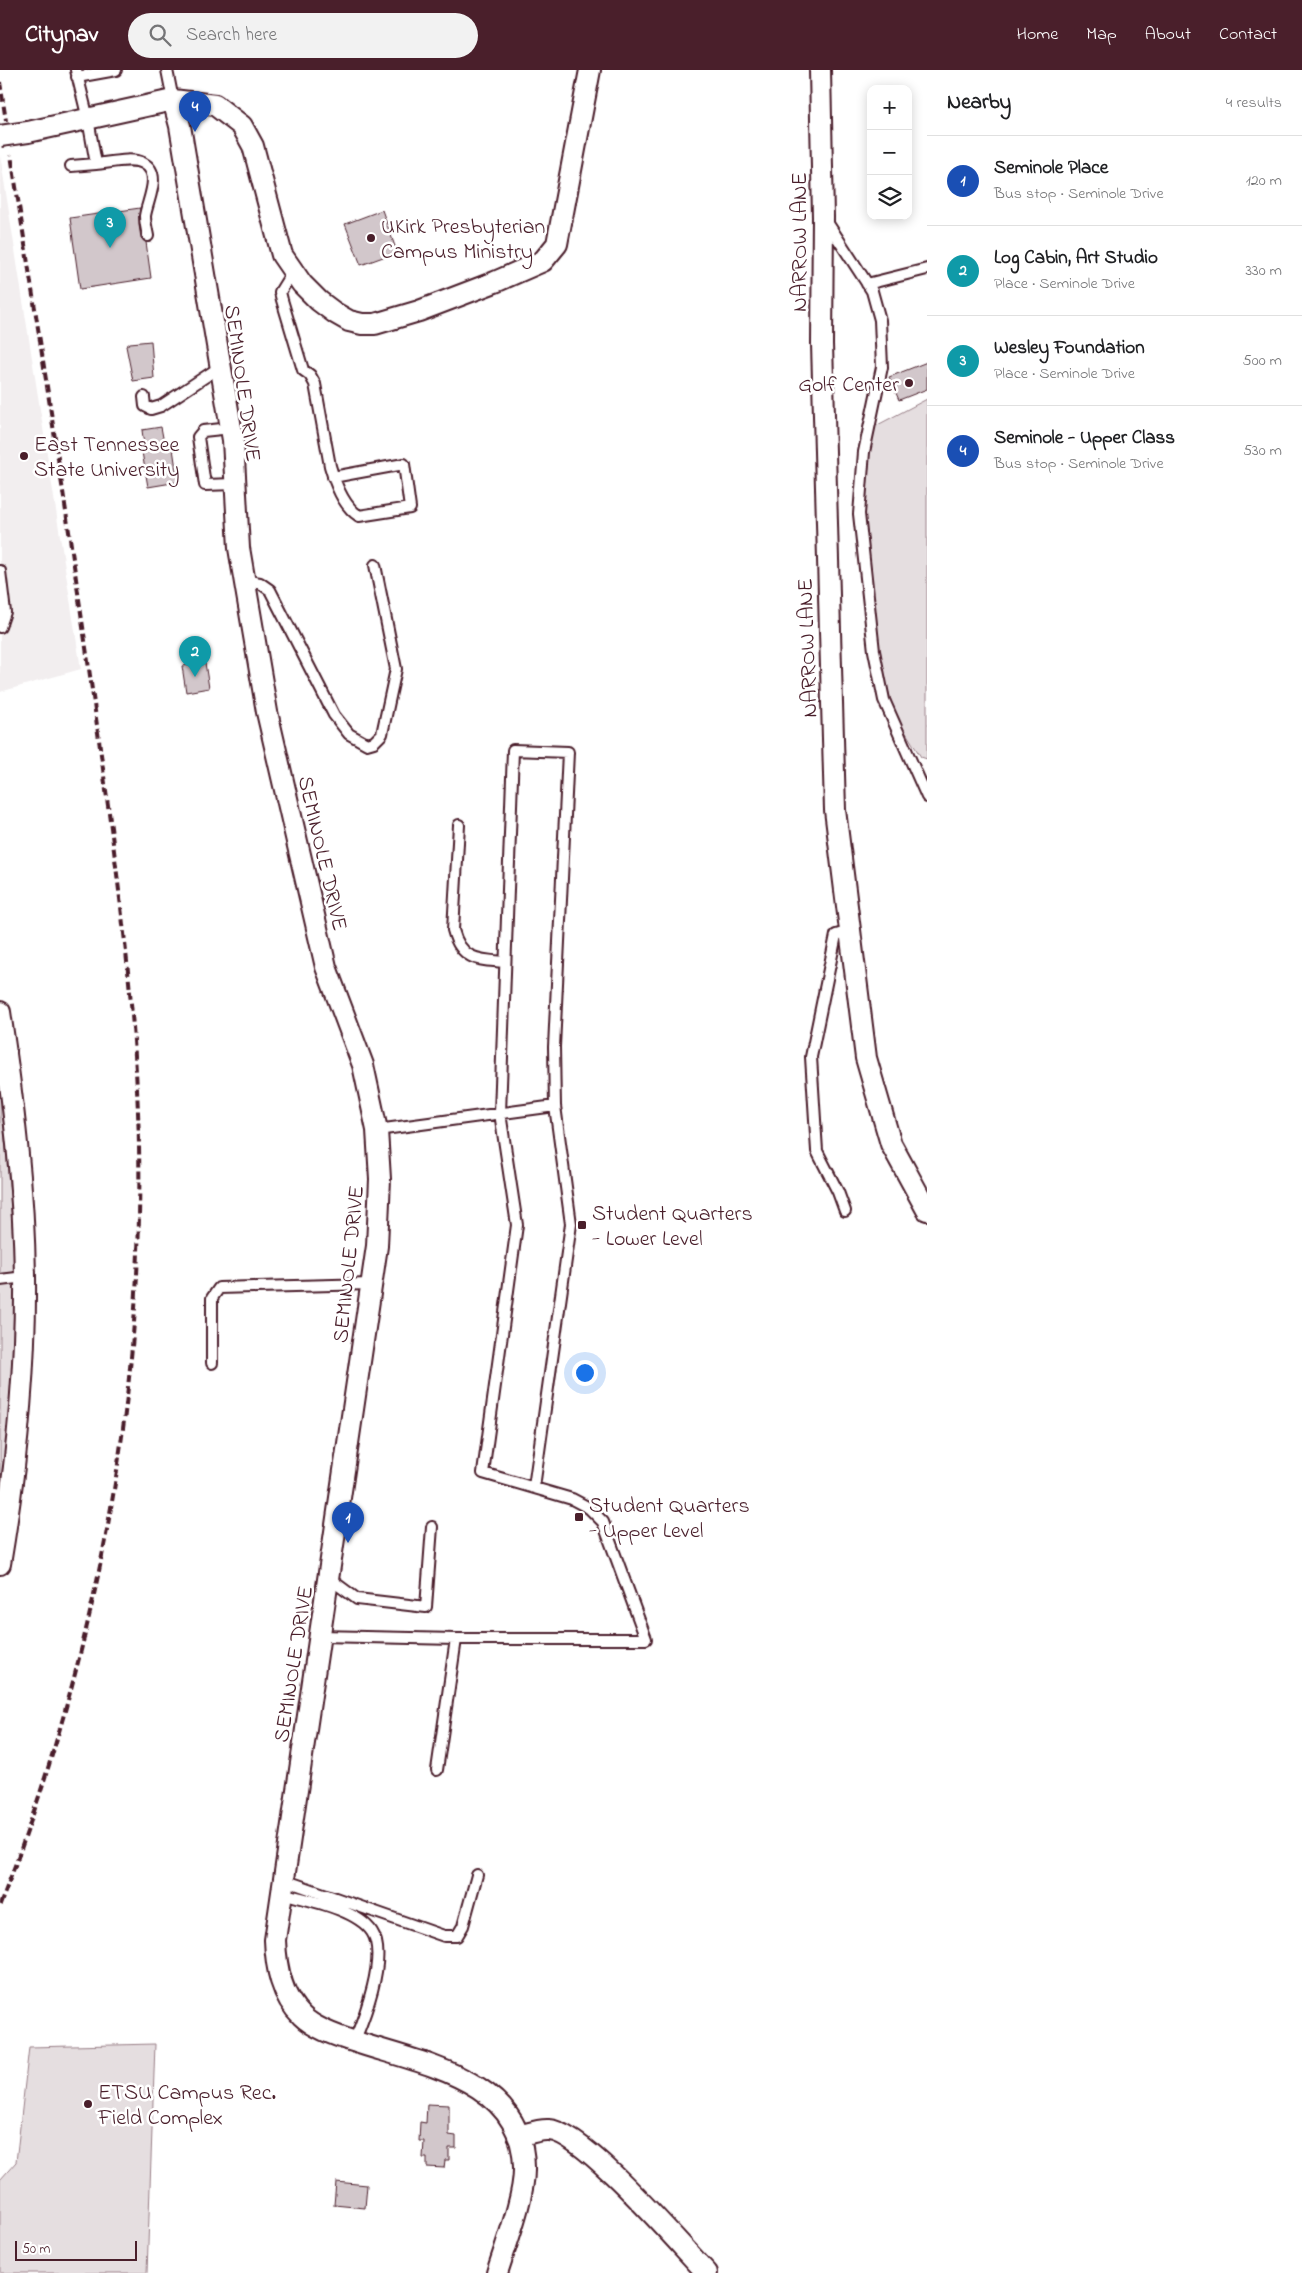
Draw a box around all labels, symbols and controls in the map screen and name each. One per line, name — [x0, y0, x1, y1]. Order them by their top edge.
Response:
search box — [128, 13, 478, 58]
text: Citynav — [25, 18, 98, 53]
icon: search — [146, 21, 174, 49]
text: Search here — [186, 22, 277, 49]
text: Home — [1017, 22, 1058, 48]
text: Map — [1086, 22, 1117, 48]
text: About — [1145, 22, 1191, 48]
text: Contact — [1219, 22, 1277, 48]
map controls — [867, 85, 912, 220]
button: + — [867, 85, 912, 130]
text: Nearby — [947, 88, 1011, 118]
pin: 4 — [179, 91, 211, 132]
text: 4 results — [1226, 91, 1282, 115]
button: − — [867, 130, 912, 175]
text: Seminole Place — [994, 155, 1108, 182]
text: 1 — [960, 169, 966, 193]
text: 120 m — [1246, 169, 1282, 193]
street label: NARROW LANE — [785, 172, 817, 312]
button: layers — [867, 175, 912, 220]
text: Bus stop · Seminole Drive — [994, 182, 1164, 206]
pin: 3 — [94, 207, 126, 248]
place label: UKirk Presbyterian Campus Ministry — [381, 212, 545, 270]
marker: UKirk Presbyterian Campus Ministry — [365, 232, 377, 244]
text: Log Cabin, Art Studio — [994, 245, 1158, 272]
text: 2 — [959, 259, 967, 283]
text: 330 m — [1245, 259, 1282, 283]
text: Place · Seminole Drive — [994, 272, 1135, 296]
street label: SEMINOLE DRIVE — [214, 303, 268, 464]
text: Wesley Foundation — [994, 335, 1145, 362]
text: 3 — [960, 349, 966, 373]
text: 500 m — [1243, 349, 1282, 373]
text: Place · Seminole Drive — [994, 362, 1135, 386]
place label: Golf Center — [798, 370, 899, 402]
marker: Golf Center — [903, 377, 915, 389]
text: Seminole - Upper Class — [994, 425, 1175, 452]
place label: East Tennessee State University — [34, 430, 180, 488]
text: 4 — [960, 439, 966, 463]
text: 530 m — [1243, 439, 1282, 463]
marker: East Tennessee State University — [18, 450, 30, 462]
text: Bus stop · Seminole Drive — [994, 452, 1164, 476]
street label: NARROW LANE — [791, 577, 827, 718]
pin: 2 — [179, 636, 211, 677]
street label: SEMINOLE DRIVE — [288, 773, 354, 934]
street label: SEMINOLE DRIVE — [326, 1184, 374, 1345]
place label: Student Quarters - Lower Level — [592, 1199, 753, 1256]
marker: Student Quarters - Lower Level — [576, 1219, 588, 1231]
your location — [572, 1360, 598, 1386]
place label: Student Quarters - Upper Level — [589, 1491, 750, 1548]
pin: 1 — [332, 1502, 364, 1543]
marker: Student Quarters - Upper Level — [573, 1511, 585, 1523]
street label: SEMINOLE DRIVE — [267, 1584, 323, 1745]
place label: ETSU Campus Rec. Field Complex — [97, 2078, 276, 2135]
marker: ETSU Campus Rec. Field Complex — [82, 2098, 94, 2110]
scale bar — [15, 2238, 138, 2261]
text: 50 m — [22, 2239, 50, 2260]

